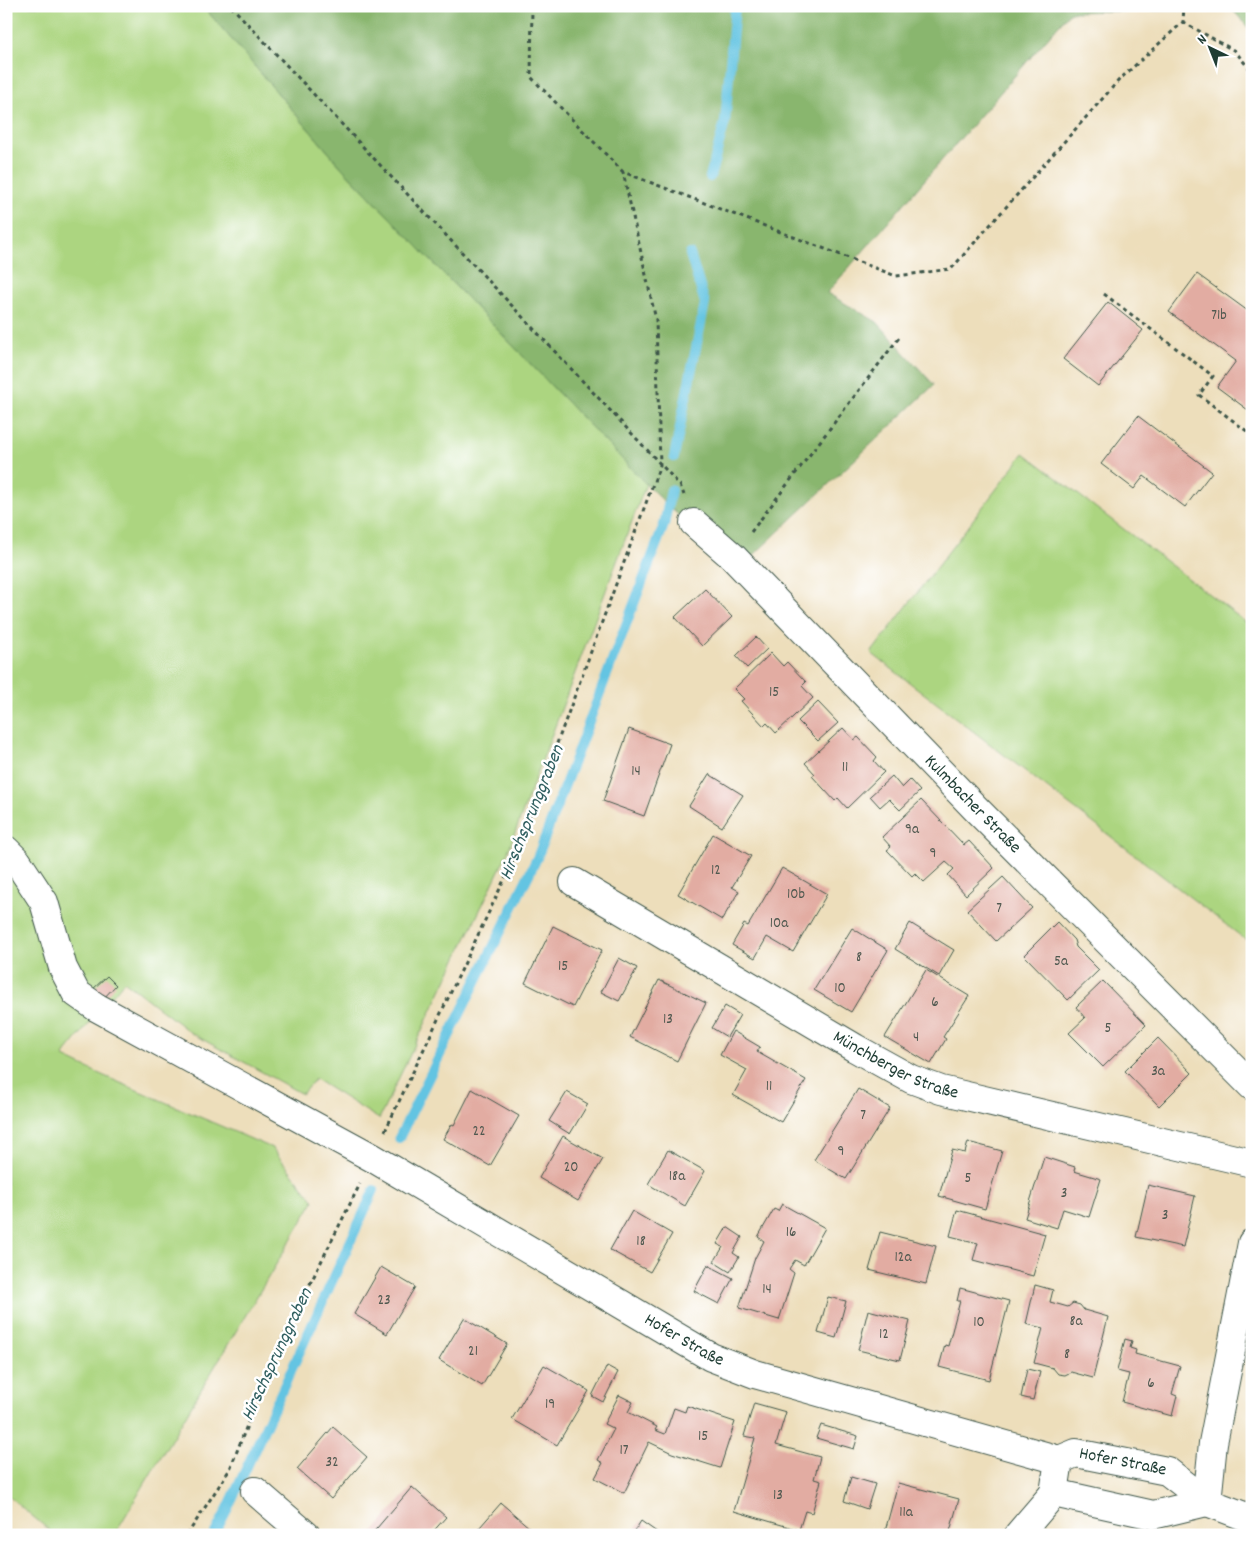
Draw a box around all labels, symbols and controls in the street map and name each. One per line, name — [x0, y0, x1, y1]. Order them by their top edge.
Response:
north arrow — [1186, 22, 1236, 72]
text: N — [1193, 30, 1212, 50]
house number: 71b — [1211, 305, 1227, 327]
house number: 15 — [769, 682, 779, 704]
water label: Hirschsprunggraben — [494, 740, 573, 885]
street label: Kulmbacher Straße — [918, 749, 1027, 860]
house number: 11 — [842, 757, 848, 779]
house number: 14 — [631, 761, 641, 783]
house number: 9a — [905, 819, 920, 841]
house number: 9 — [930, 843, 936, 865]
house number: 12 — [711, 860, 721, 882]
house number: 10b — [787, 884, 805, 906]
house number: 7 — [996, 898, 1002, 920]
house number: 10a — [770, 913, 789, 935]
house number: 8 — [856, 947, 862, 969]
house number: 5a — [1054, 951, 1069, 973]
house number: 15 — [558, 956, 568, 978]
house number: 10 — [834, 978, 846, 1000]
house number: 6 — [931, 992, 939, 1014]
house number: 13 — [663, 1009, 673, 1031]
house number: 5 — [1105, 1018, 1112, 1040]
street label: Münchberger Straße — [828, 1025, 961, 1106]
house number: 4 — [913, 1027, 919, 1049]
house number: 3a — [1151, 1061, 1166, 1083]
house number: 11 — [766, 1076, 772, 1098]
house number: 7 — [860, 1105, 866, 1127]
house number: 22 — [472, 1121, 486, 1143]
house number: 9 — [838, 1141, 844, 1163]
house number: 20 — [564, 1157, 578, 1179]
house number: 18a — [669, 1166, 686, 1188]
house number: 5 — [965, 1168, 972, 1190]
house number: 3 — [1061, 1183, 1067, 1205]
house number: 3 — [1162, 1205, 1168, 1227]
house number: 16 — [786, 1222, 796, 1244]
house number: 18 — [636, 1231, 646, 1253]
house number: 12a — [895, 1247, 912, 1269]
house number: 14 — [762, 1279, 772, 1301]
water label: Hirschsprunggraben — [235, 1283, 321, 1426]
house number: 23 — [377, 1290, 391, 1312]
street label: Hofer Straße — [639, 1308, 727, 1373]
house number: 8a — [1069, 1311, 1083, 1333]
house number: 10 — [973, 1312, 985, 1334]
house number: 12 — [879, 1324, 889, 1346]
house number: 21 — [468, 1341, 478, 1363]
house number: 8 — [1064, 1344, 1070, 1366]
house number: 6 — [1147, 1373, 1155, 1395]
house number: 19 — [545, 1394, 555, 1416]
house number: 15 — [698, 1426, 708, 1448]
house number: 17 — [619, 1440, 629, 1462]
street label: Hofer Straße — [1077, 1441, 1169, 1483]
house number: 32 — [325, 1452, 339, 1474]
house number: 13 — [773, 1485, 783, 1507]
house number: 11a — [899, 1502, 914, 1524]

